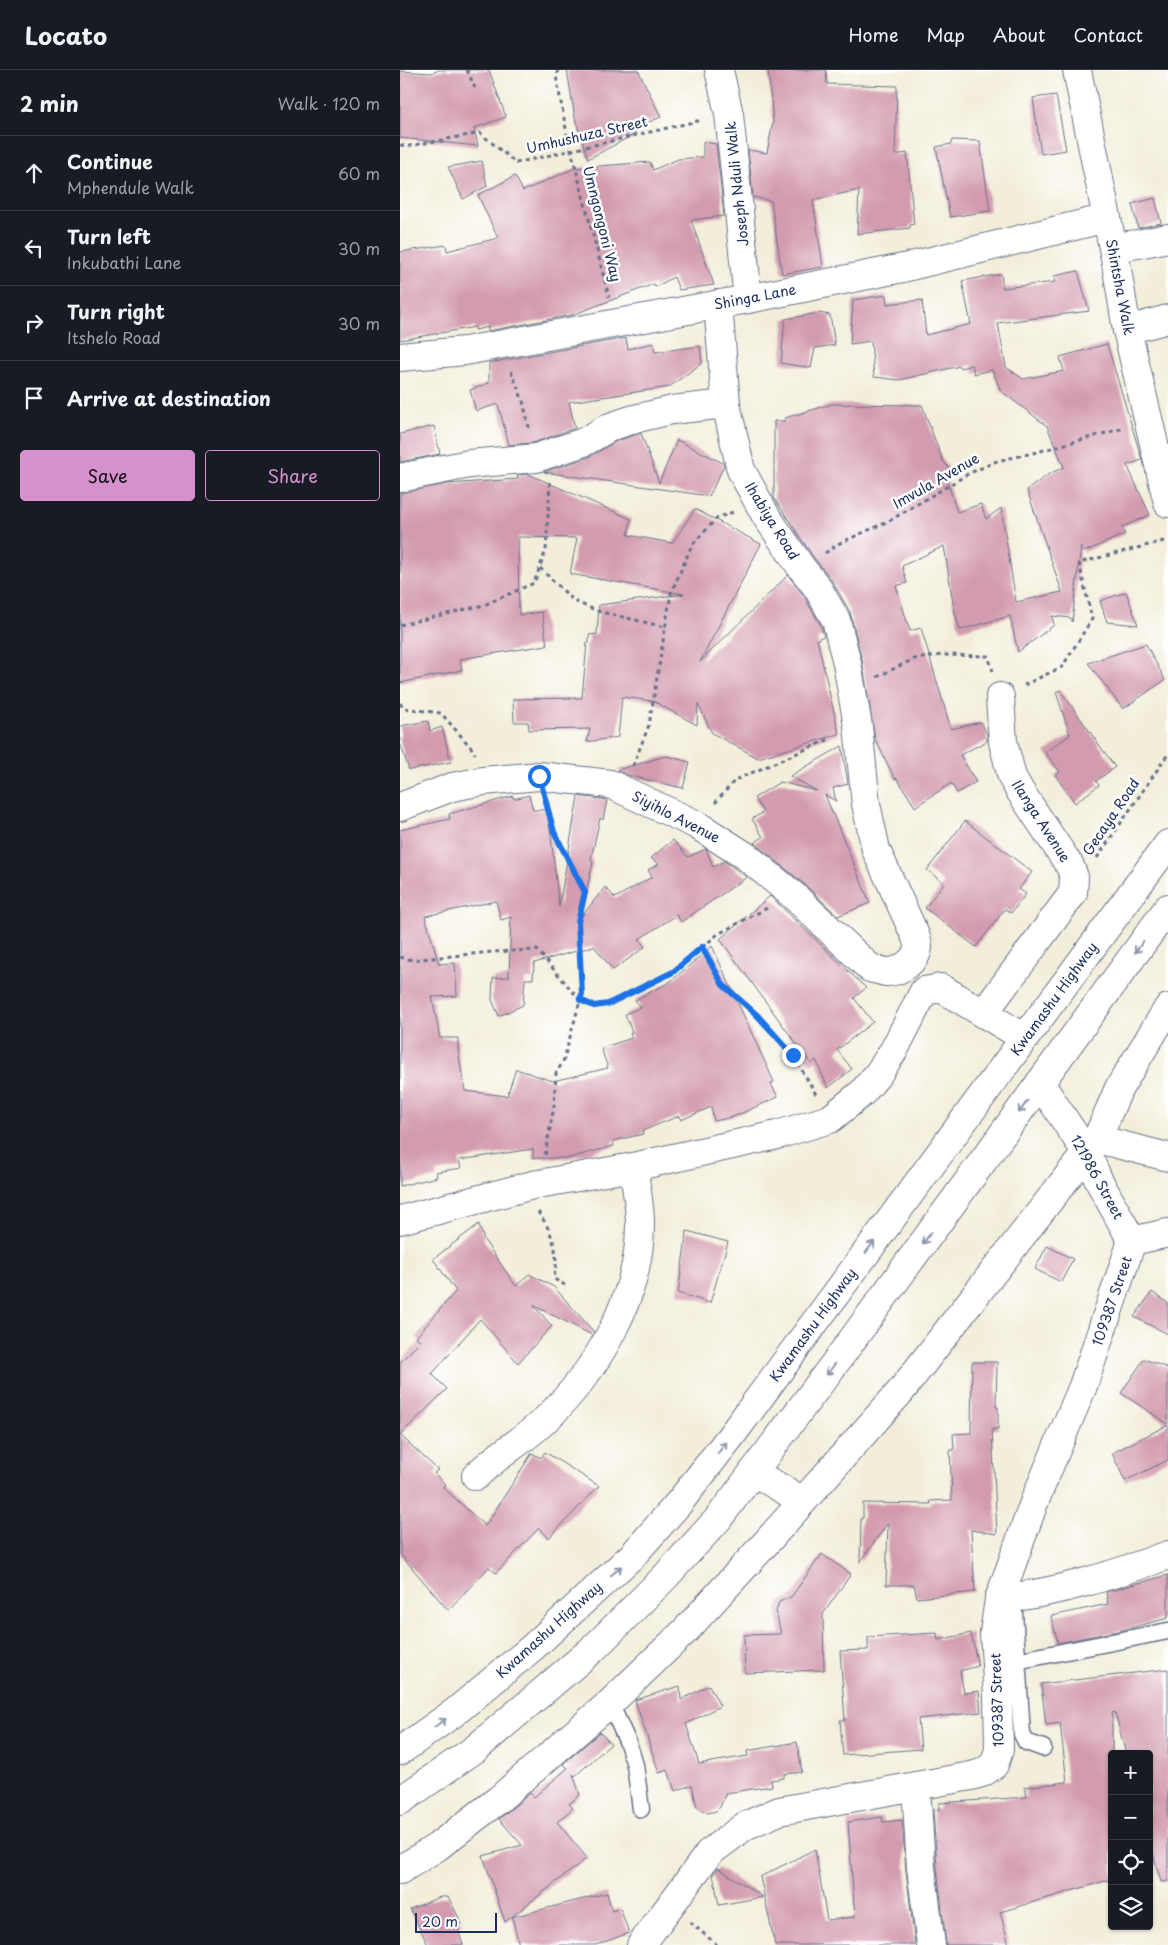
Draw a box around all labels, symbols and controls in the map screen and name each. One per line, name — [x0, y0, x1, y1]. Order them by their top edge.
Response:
text: Locato — [25, 17, 107, 53]
text: Home — [848, 21, 898, 48]
text: Map — [926, 21, 965, 48]
text: About — [993, 21, 1045, 48]
text: Contact — [1073, 21, 1143, 48]
text: 2 min — [20, 87, 79, 119]
text: Walk · 120 m — [278, 91, 380, 115]
street label: Umhushuza Street — [524, 110, 650, 159]
street label: Joseph Nduli Walk — [719, 120, 754, 248]
text: Continue — [67, 147, 153, 175]
icon: ahead — [20, 159, 48, 187]
text: 60 m — [338, 161, 380, 185]
street label: Umngongoni Way — [578, 164, 627, 284]
text: Mphendule Walk — [67, 175, 194, 199]
text: Turn left — [67, 222, 151, 250]
icon: left — [20, 234, 48, 262]
text: 30 m — [338, 236, 380, 260]
street label: Shintsha Walk — [1101, 237, 1140, 337]
text: Inkubathi Lane — [67, 250, 182, 274]
street label: Shinga Lane — [712, 278, 798, 315]
text: Turn right — [67, 297, 165, 325]
icon: right — [20, 309, 48, 337]
text: 30 m — [338, 311, 380, 335]
text: Itshelo Road — [67, 325, 161, 349]
icon: arrive — [20, 384, 48, 412]
text: Arrive at destination — [67, 384, 271, 412]
street label: Imvula Avenue — [889, 447, 983, 514]
button: Save — [20, 450, 195, 501]
button: Share — [205, 450, 380, 501]
street label: Ihabiya Road — [740, 478, 805, 564]
route start — [528, 765, 551, 788]
street label: Gecaya Road — [1077, 774, 1144, 860]
street label: Ilanga Avenue — [1007, 775, 1076, 866]
street label: Siyihlo Avenue — [629, 785, 724, 848]
street label: Kwamashu Highway — [1005, 937, 1102, 1060]
one-way arrow — [1134, 940, 1144, 954]
route end — [782, 1044, 805, 1067]
one-way arrow — [1018, 1100, 1028, 1114]
street label: 121986 Street — [1066, 1131, 1130, 1223]
one-way arrow — [922, 1231, 932, 1245]
one-way arrow — [865, 1241, 876, 1254]
street label: 109387 Street — [1086, 1253, 1137, 1349]
street label: Kwamashu Highway — [764, 1263, 861, 1386]
one-way arrow — [826, 1362, 836, 1376]
one-way arrow — [716, 1442, 727, 1455]
one-way arrow — [609, 1565, 622, 1577]
street label: Kwamashu Highway — [491, 1576, 606, 1683]
street label: 109387 Street — [984, 1653, 1009, 1747]
one-way arrow — [433, 1718, 447, 1728]
map controls — [1108, 1750, 1153, 1930]
button: + — [1108, 1750, 1153, 1795]
button: − — [1108, 1795, 1153, 1840]
button: locate — [1108, 1840, 1153, 1885]
button: layers — [1108, 1885, 1153, 1930]
scale bar — [415, 1910, 498, 1933]
text: 20 m — [422, 1911, 458, 1932]

